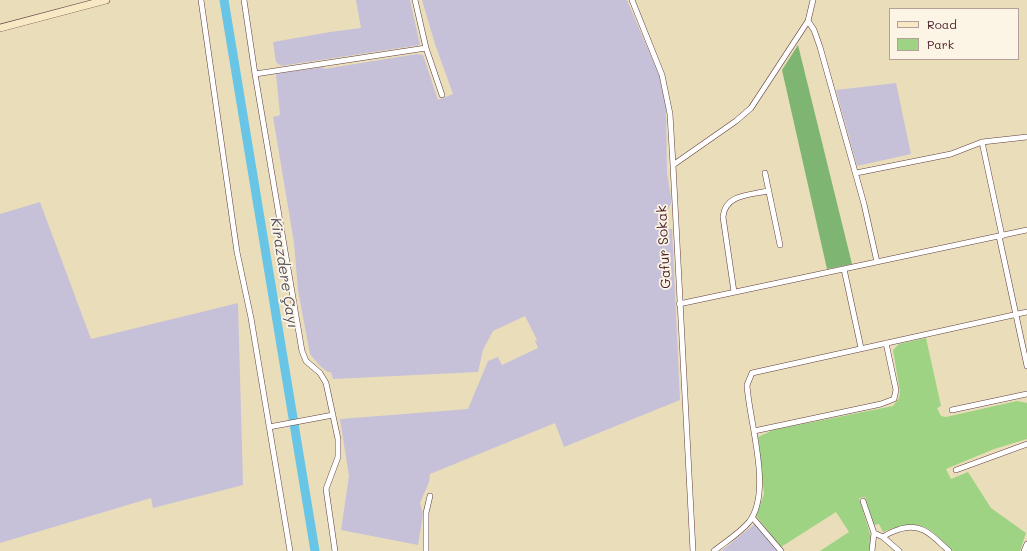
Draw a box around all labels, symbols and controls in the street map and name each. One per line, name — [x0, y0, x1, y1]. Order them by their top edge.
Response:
legend — [889, 8, 1019, 60]
text: Road — [927, 16, 957, 32]
text: Park — [927, 36, 954, 52]
street label: Gafur Sokak — [653, 205, 675, 289]
water label: Kirazdere Çayı — [266, 216, 302, 330]

